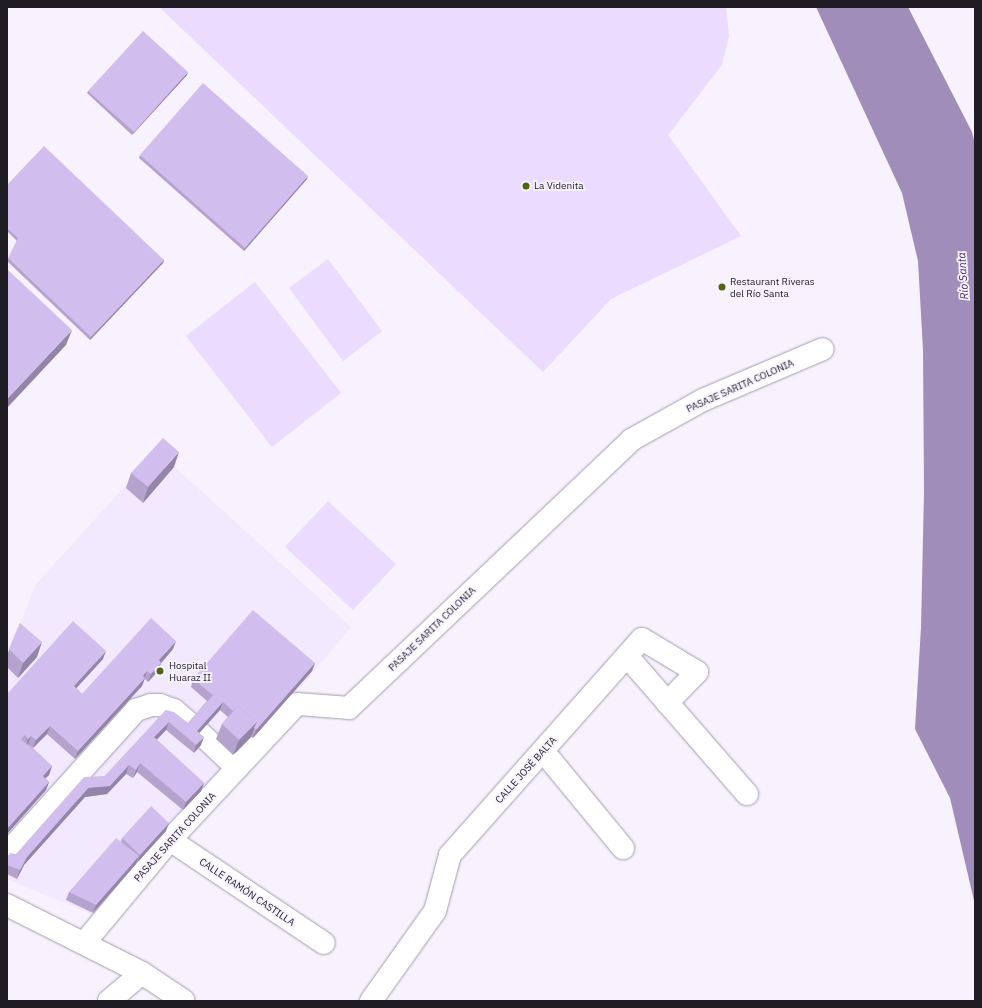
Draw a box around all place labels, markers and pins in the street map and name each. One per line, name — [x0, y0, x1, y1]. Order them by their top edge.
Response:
place label: La Videnita — [534, 180, 584, 192]
marker: La Videnita — [521, 181, 531, 191]
place label: Restaurant Riveras del Río Santa — [730, 275, 815, 298]
marker: Restaurant Riveras del Río Santa — [717, 282, 727, 292]
place label: Hospital Huaraz II — [169, 659, 211, 682]
marker: Hospital Huaraz II — [154, 665, 166, 677]

